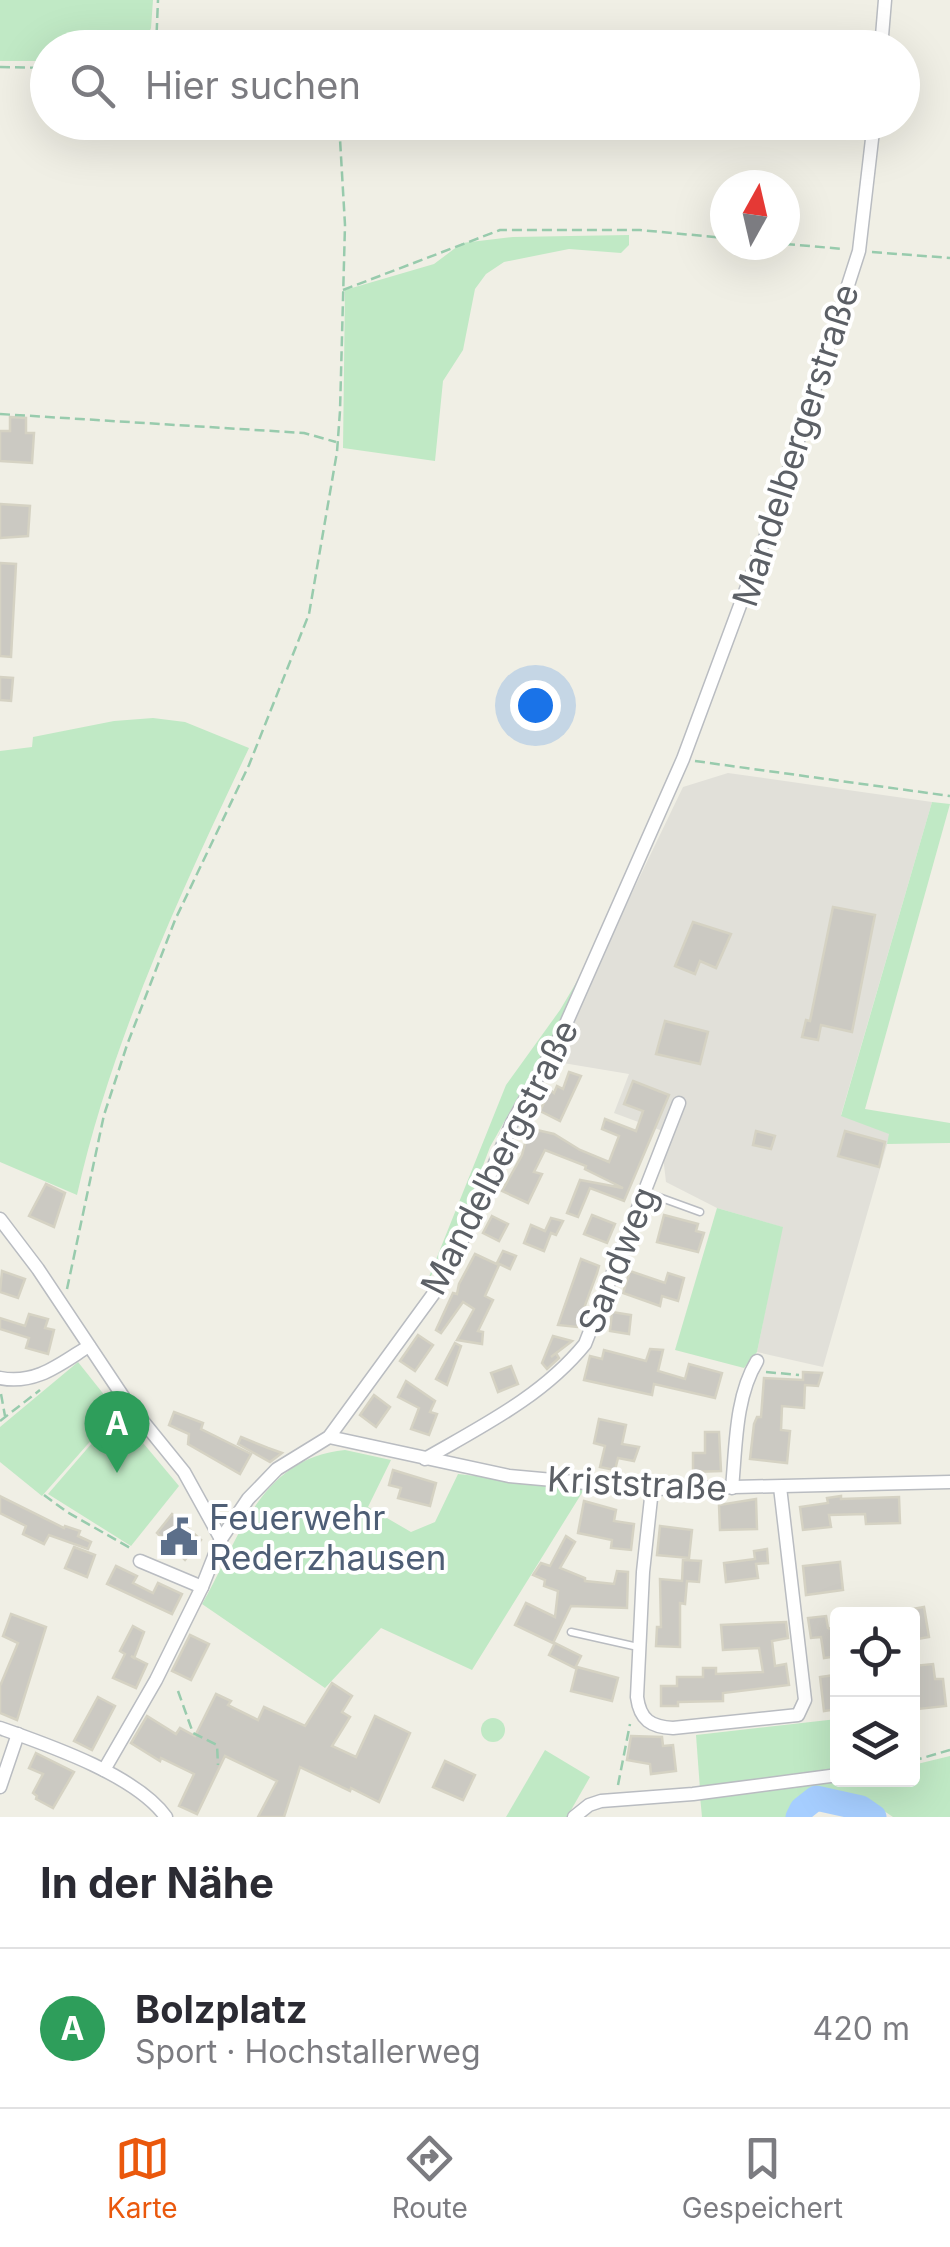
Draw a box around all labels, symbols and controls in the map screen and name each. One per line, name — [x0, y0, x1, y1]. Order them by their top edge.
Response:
search box — [30, 30, 920, 140]
icon: search — [65, 58, 120, 113]
text: Hier suchen — [145, 62, 361, 108]
north arrow — [710, 170, 800, 260]
street label: Mandelbergerstraße — [723, 279, 867, 611]
your location — [510, 680, 561, 731]
street label: Mandelbergstraße — [412, 1013, 586, 1301]
street label: Sandweg — [569, 1181, 665, 1339]
pin: A — [84, 1390, 150, 1473]
street label: Kriststraße — [546, 1457, 728, 1509]
place label: Feuerwehr Rederzhausen — [209, 1496, 446, 1578]
public building icon: Feuerwehr Rederzhausen — [158, 1516, 200, 1558]
map controls — [830, 1607, 920, 1787]
button: locate — [830, 1607, 920, 1697]
button: layers — [830, 1697, 920, 1787]
text: In der Nähe — [40, 1857, 274, 1908]
text: Bolzplatz — [135, 1986, 308, 2032]
text: A — [61, 2009, 84, 2048]
text: 420 m — [813, 2009, 910, 2048]
text: Sport · Hochstallerweg — [135, 2032, 481, 2071]
tab: Karte — [107, 2131, 178, 2225]
tab: Route — [392, 2131, 468, 2225]
tab: Gespeichert — [682, 2131, 843, 2225]

